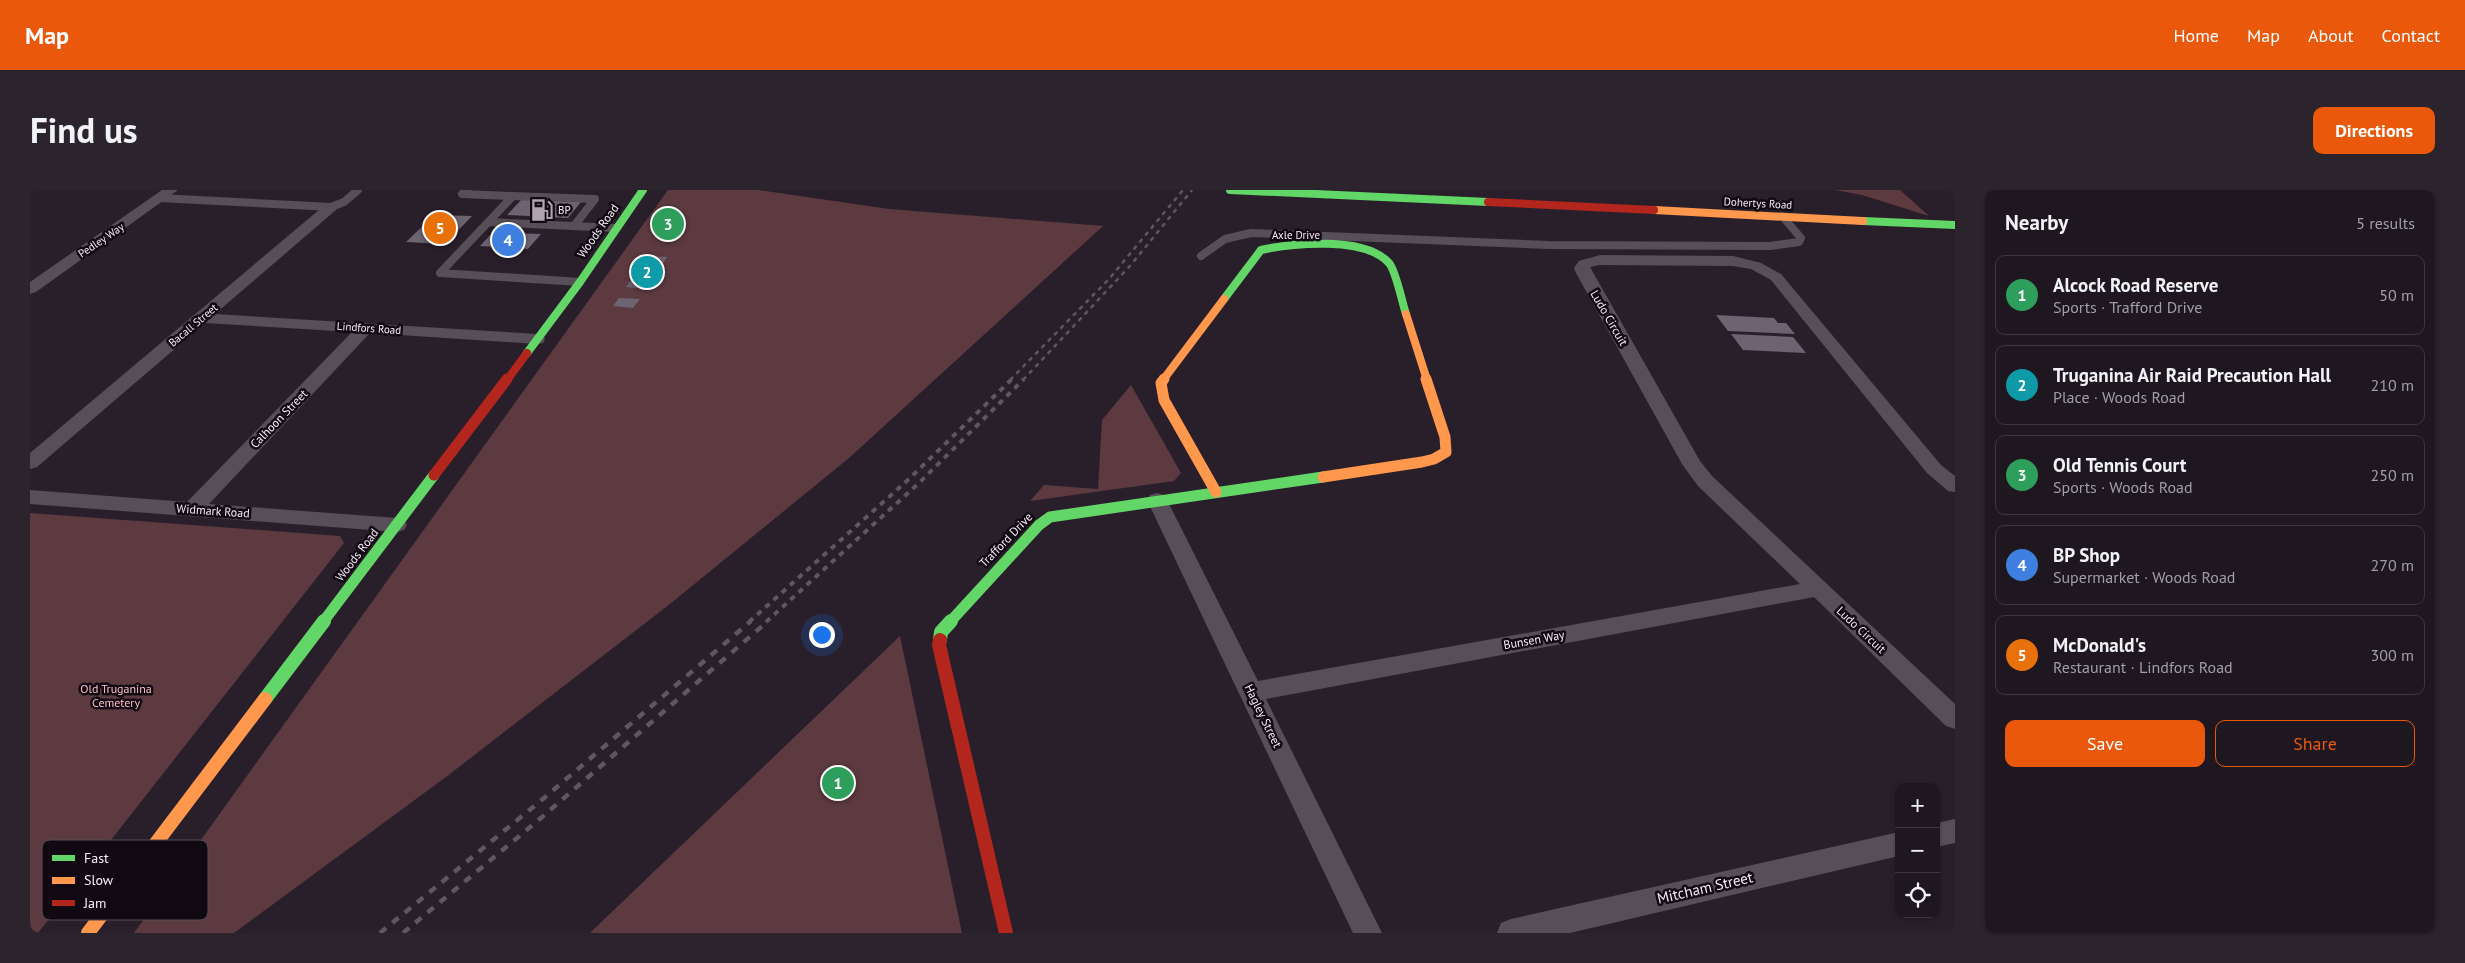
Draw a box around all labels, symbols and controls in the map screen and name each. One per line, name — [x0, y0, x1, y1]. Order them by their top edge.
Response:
text: Map — [25, 20, 69, 51]
text: Home — [2173, 24, 2219, 47]
text: Map — [2247, 24, 2280, 47]
text: About — [2308, 24, 2354, 47]
text: Contact — [2382, 24, 2440, 47]
text: Find us — [30, 107, 138, 153]
button: Directions — [2313, 107, 2435, 154]
street label: Dohertys Road — [1723, 194, 1793, 212]
fuel station icon: BP — [529, 197, 555, 223]
street label: Woods Road — [574, 201, 622, 261]
place label: BP — [558, 203, 571, 217]
pin: 3 — [652, 205, 684, 243]
pin: 5 — [424, 209, 456, 247]
text: Nearby — [2005, 209, 2068, 236]
text: 5 results — [2356, 213, 2415, 233]
street label: Pedley Way — [75, 219, 127, 260]
pin: 4 — [492, 221, 524, 259]
street label: Axle Drive — [1272, 228, 1320, 242]
pin: 2 — [631, 253, 663, 291]
text: Alcock Road Reserve — [2053, 273, 2218, 297]
text: 1 — [2017, 285, 2027, 305]
text: 50 m — [2379, 285, 2414, 305]
street label: Ludo Circuit — [1587, 287, 1631, 348]
text: Sports · Trafford Drive — [2053, 297, 2203, 317]
street label: Bacall Street — [166, 300, 221, 350]
street label: Lindfors Road — [336, 319, 402, 337]
text: Truganina Air Raid Precaution Hall — [2053, 363, 2331, 387]
text: 2 — [2017, 375, 2027, 395]
text: 210 m — [2371, 375, 2414, 395]
street label: Calhoon Street — [247, 386, 310, 451]
text: Place · Woods Road — [2053, 387, 2185, 407]
text: Old Tennis Court — [2053, 453, 2186, 477]
text: 3 — [2017, 465, 2027, 485]
text: 250 m — [2371, 465, 2414, 485]
text: Sports · Woods Road — [2053, 477, 2193, 497]
street label: Widmark Road — [176, 500, 250, 521]
street label: Trafford Drive — [976, 509, 1035, 570]
street label: Woods Road — [332, 525, 381, 584]
text: BP Shop — [2053, 543, 2120, 567]
text: 4 — [2017, 555, 2027, 575]
text: 270 m — [2371, 555, 2414, 575]
text: Supermarket · Woods Road — [2053, 567, 2235, 587]
street label: Ludo Circuit — [1834, 603, 1889, 656]
your location — [809, 622, 835, 648]
street label: Bunsen Way — [1502, 627, 1566, 652]
text: McDonald's — [2053, 633, 2146, 657]
text: 5 — [2017, 645, 2027, 665]
text: 300 m — [2371, 645, 2414, 665]
text: Restaurant · Lindfors Road — [2053, 657, 2233, 677]
park label: Old Truganina Cemetery — [80, 681, 152, 710]
street label: Hagley Street — [1242, 682, 1285, 750]
button: Save — [2005, 720, 2205, 767]
button: Share — [2215, 720, 2415, 767]
pin: 1 — [822, 764, 854, 802]
map controls — [1895, 783, 1940, 918]
button: + — [1895, 783, 1940, 828]
button: − — [1895, 828, 1940, 873]
legend — [42, 840, 208, 920]
text: Fast — [84, 849, 109, 867]
street label: Mitcham Street — [1655, 867, 1755, 908]
text: Slow — [84, 871, 114, 889]
button: locate — [1895, 873, 1940, 918]
text: Jam — [83, 894, 106, 912]

